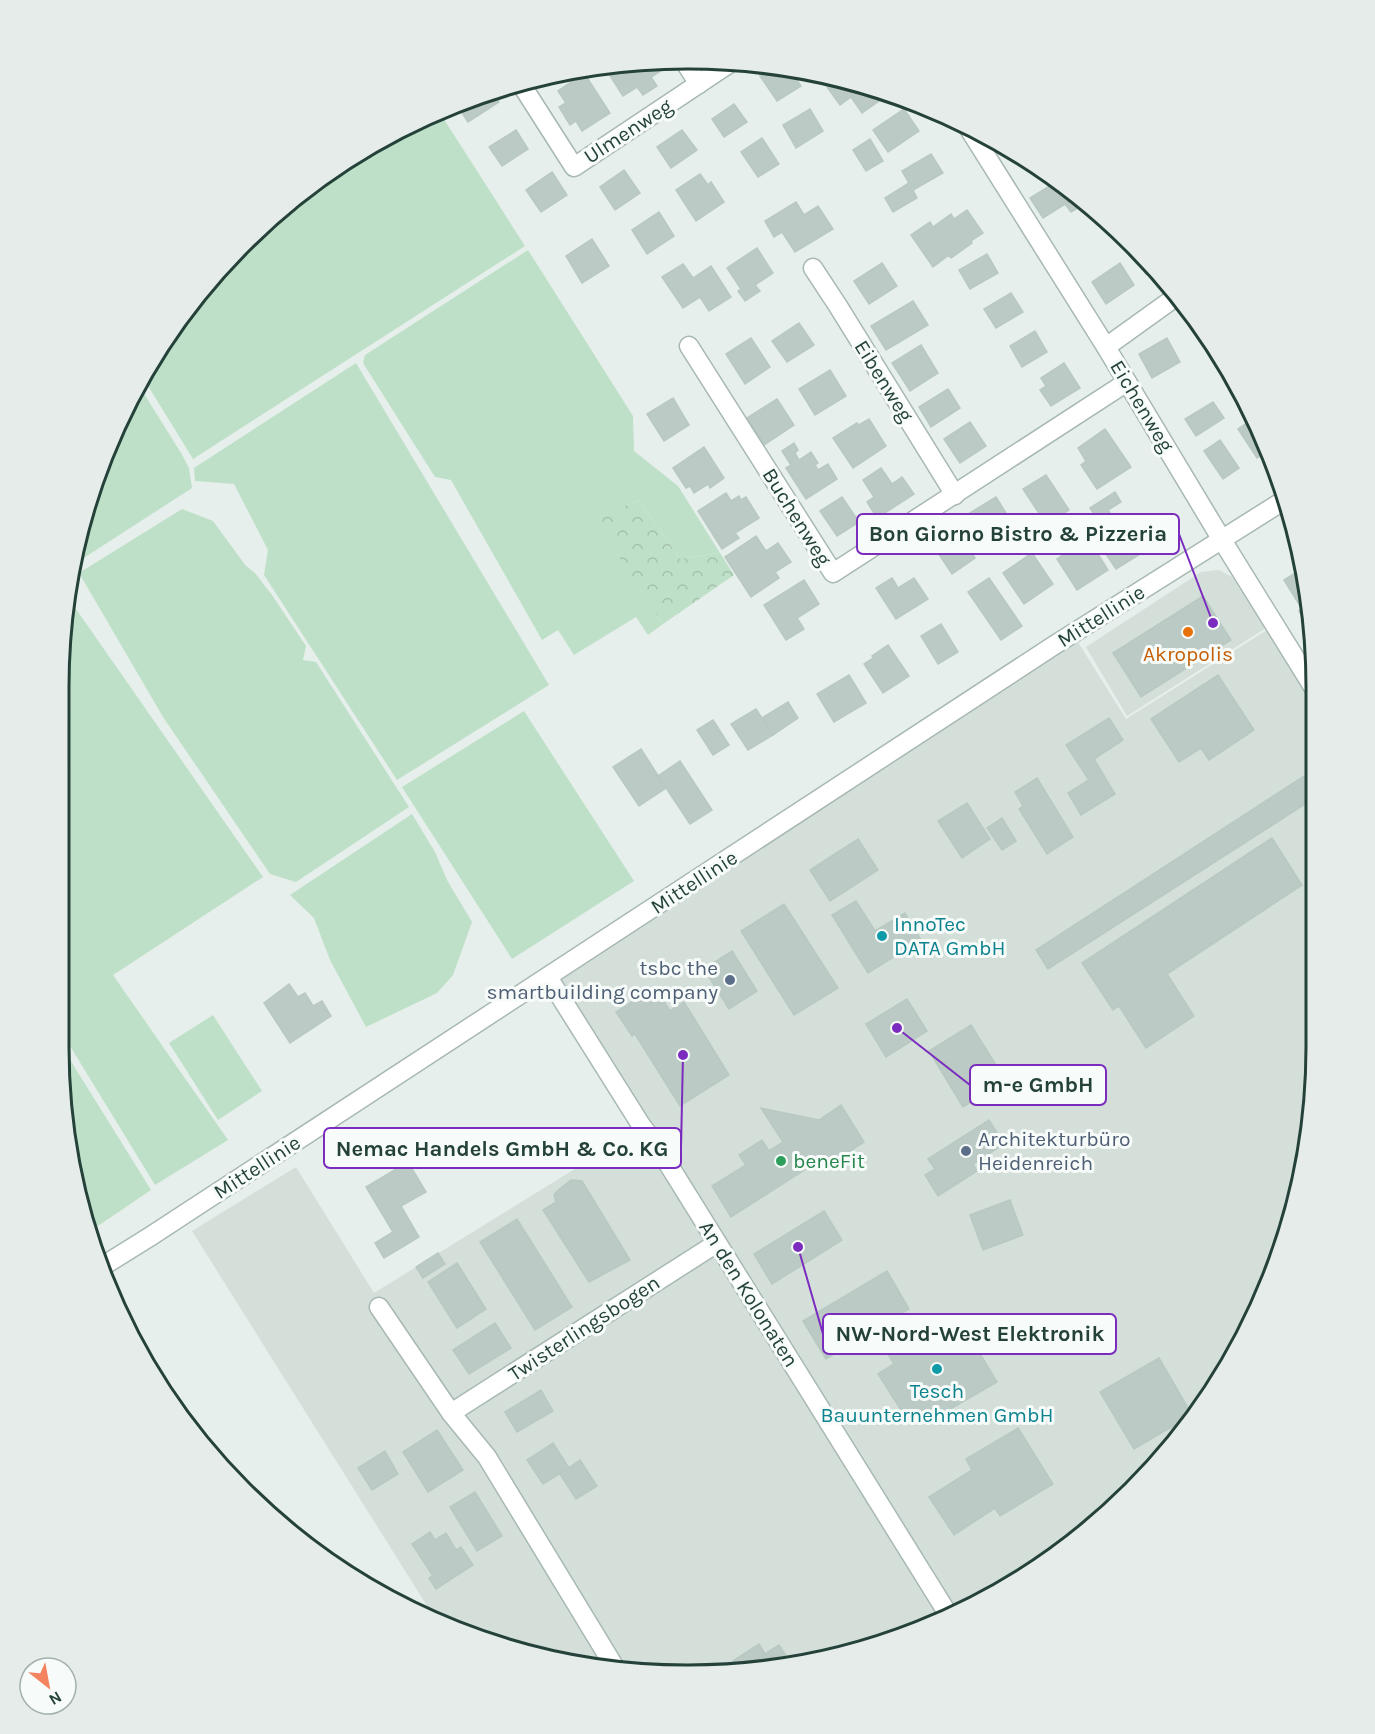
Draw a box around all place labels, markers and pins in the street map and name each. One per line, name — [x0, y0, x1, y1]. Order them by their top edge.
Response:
callout: Bon Giorno Bistro & Pizzeria — [857, 514, 1179, 554]
marker: Akropolis — [1181, 625, 1195, 639]
place label: Akropolis — [1143, 642, 1233, 666]
place label: InnoTec DATA GmbH — [894, 912, 1005, 960]
marker: InnoTec DATA GmbH — [875, 929, 889, 943]
place label: tsbc the smartbuilding company — [487, 956, 718, 1004]
marker: tsbc the smartbuilding company — [723, 973, 737, 987]
callout: m-e GmbH — [970, 1065, 1106, 1105]
place label: Architekturbüro Heidenreich — [978, 1127, 1130, 1175]
callout: Nemac Handels GmbH & Co. KG — [324, 1128, 681, 1168]
marker: Architekturbüro Heidenreich — [959, 1144, 973, 1158]
place label: beneFit — [793, 1149, 865, 1173]
marker: beneFit — [774, 1154, 788, 1168]
callout: NW-Nord-West Elektronik — [823, 1314, 1116, 1354]
marker: Tesch Bauunternehmen GmbH — [930, 1362, 944, 1376]
place label: Tesch Bauunternehmen GmbH — [821, 1379, 1053, 1427]

